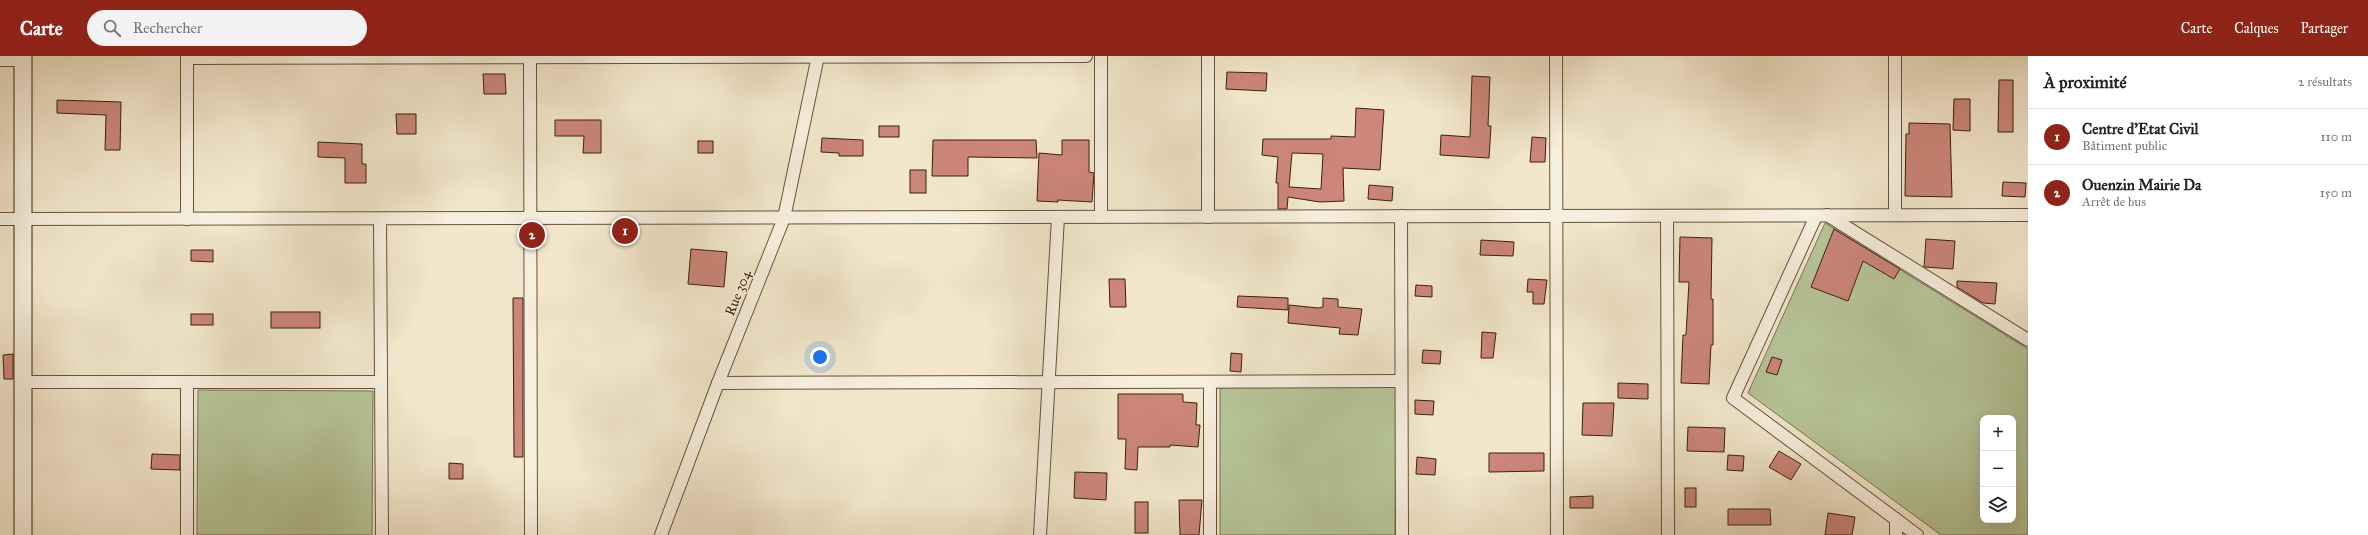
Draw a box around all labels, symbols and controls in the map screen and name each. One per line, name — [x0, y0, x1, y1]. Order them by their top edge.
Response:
search box — [87, 10, 367, 46]
text: Carte — [20, 17, 63, 40]
icon: search — [101, 17, 123, 39]
text: Rechercher — [133, 19, 202, 37]
text: Carte — [2181, 20, 2212, 37]
text: Calques — [2234, 20, 2279, 37]
text: Partager — [2301, 20, 2348, 37]
text: À proximité — [2044, 72, 2127, 93]
text: 2 résultats — [2298, 74, 2352, 90]
text: Centre d'Etat Civil — [2082, 120, 2199, 138]
text: 1 — [2054, 129, 2060, 145]
text: 110 m — [2320, 129, 2352, 145]
text: Bâtiment public — [2082, 138, 2167, 154]
text: Ouenzin Mairie Da — [2082, 176, 2201, 194]
text: 2 — [2054, 185, 2060, 201]
text: 150 m — [2320, 185, 2352, 201]
text: Arrêt de bus — [2082, 194, 2146, 210]
pin: 1 — [612, 216, 638, 246]
pin: 2 — [519, 220, 545, 250]
street label: Rue 304 — [721, 267, 755, 318]
your location — [810, 347, 830, 367]
map controls — [1980, 415, 2016, 523]
button: + — [1980, 415, 2016, 451]
button: − — [1980, 451, 2016, 487]
button: layers — [1980, 487, 2016, 523]

